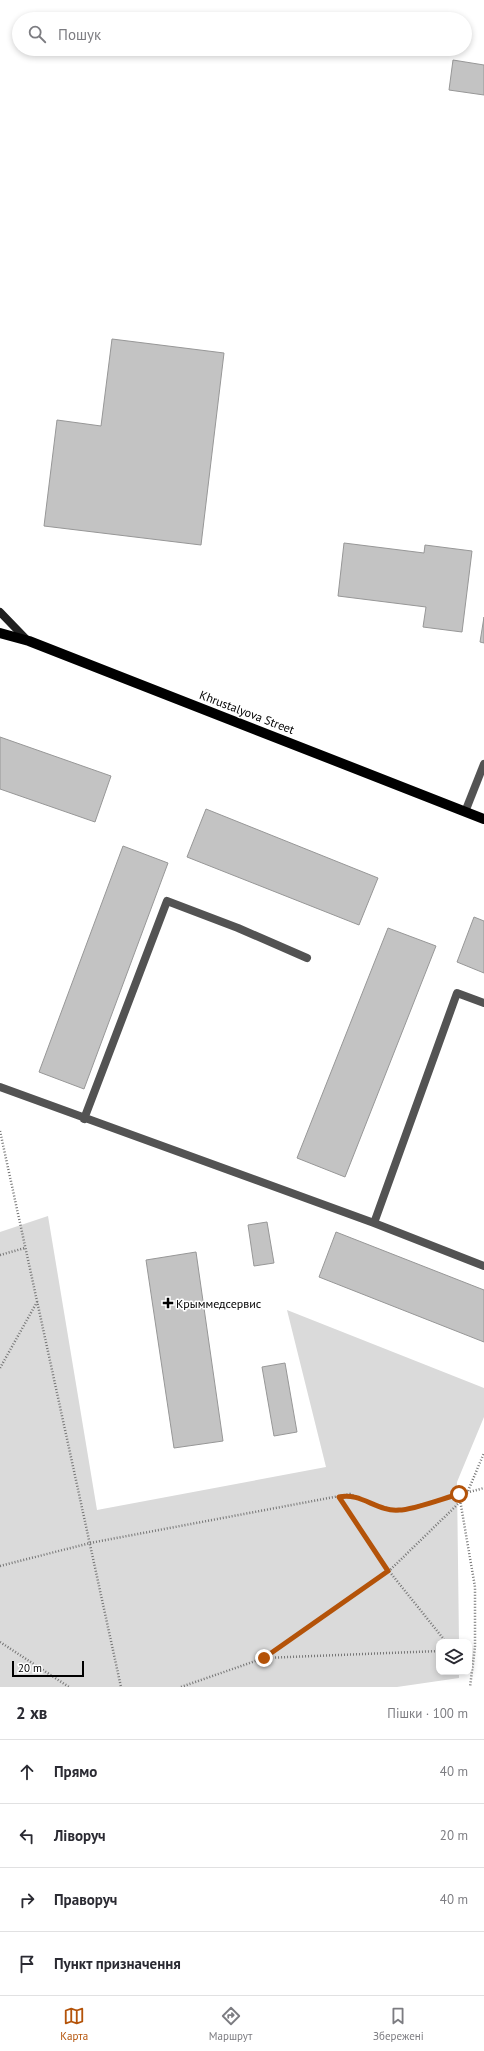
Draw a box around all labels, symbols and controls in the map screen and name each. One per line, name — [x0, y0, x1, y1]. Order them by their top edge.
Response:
search box — [12, 12, 472, 56]
icon: search — [26, 23, 48, 45]
text: Пошук — [58, 25, 101, 44]
street label: Khrustalyova Street — [197, 687, 297, 737]
place label: Крыммедсервис — [176, 1296, 262, 1311]
marker: Крыммедсервис — [163, 1298, 173, 1308]
route start — [450, 1485, 468, 1503]
map controls — [436, 1639, 472, 1675]
button: layers — [436, 1639, 472, 1675]
route end — [255, 1649, 273, 1667]
scale bar — [12, 1659, 84, 1678]
text: 20 m — [18, 1661, 42, 1675]
text: 2 хв — [16, 1702, 47, 1724]
text: Пішки · 100 m — [387, 1705, 468, 1722]
icon: ahead — [16, 1761, 38, 1783]
text: Прямо — [54, 1762, 97, 1781]
text: 40 m — [440, 1763, 468, 1780]
icon: left — [16, 1825, 38, 1847]
text: Ліворуч — [54, 1826, 106, 1845]
text: 20 m — [440, 1827, 468, 1844]
icon: right — [16, 1889, 38, 1911]
text: Праворуч — [54, 1890, 117, 1909]
text: 40 m — [440, 1891, 468, 1908]
icon: arrive — [16, 1953, 38, 1975]
text: Пункт призначення — [54, 1954, 181, 1973]
tab: Карта — [60, 2005, 88, 2043]
tab: Маршрут — [209, 2005, 252, 2043]
tab: Збережені — [373, 2005, 424, 2043]

